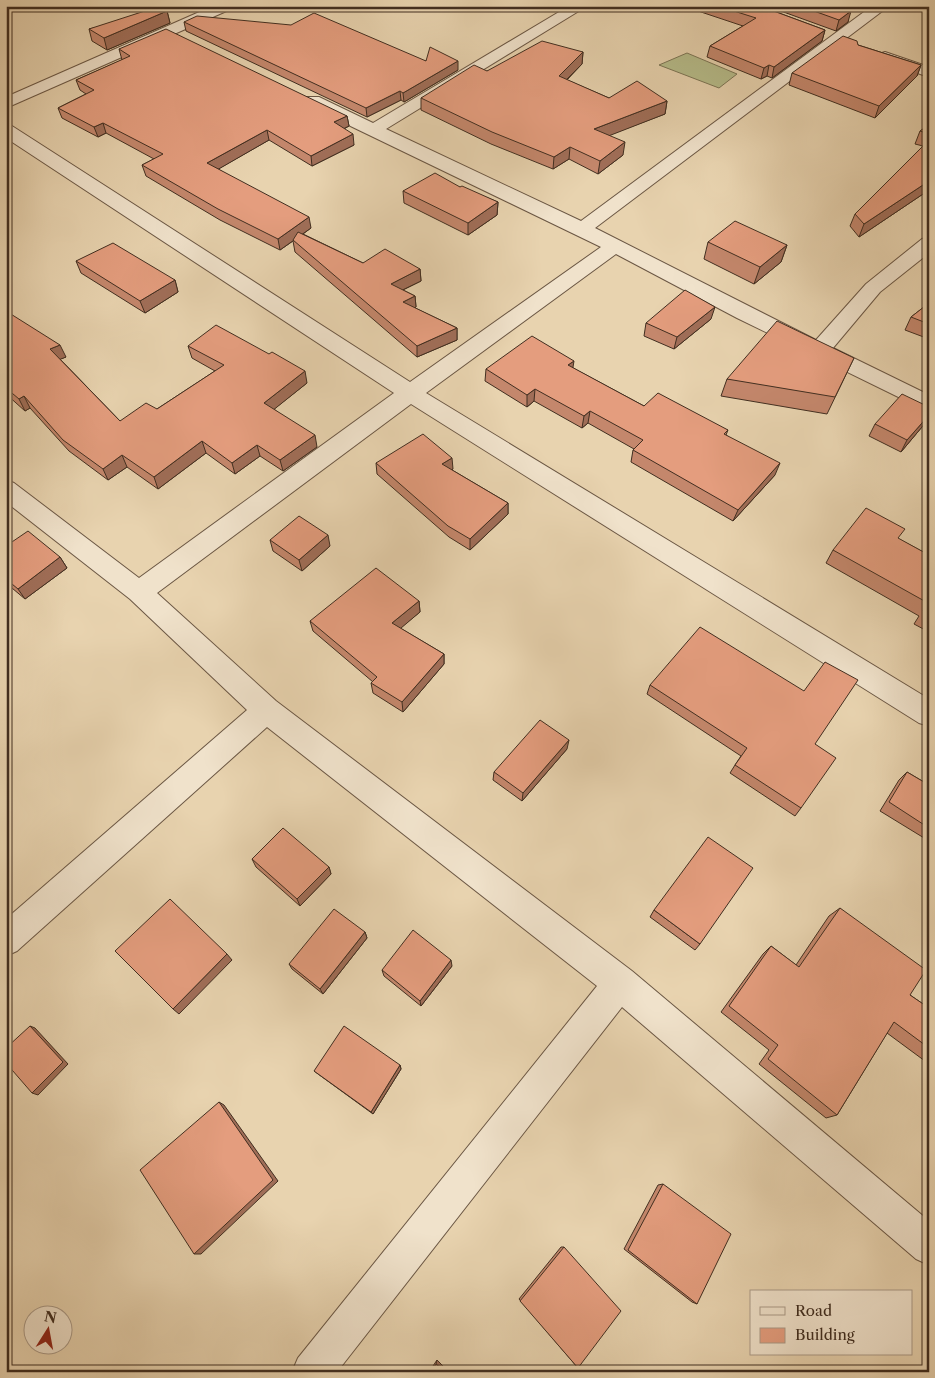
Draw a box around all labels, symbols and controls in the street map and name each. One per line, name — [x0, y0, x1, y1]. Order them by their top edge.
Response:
legend — [750, 1290, 912, 1356]
text: Road — [795, 1301, 832, 1320]
north arrow — [22, 1306, 72, 1356]
text: N — [43, 1307, 58, 1327]
text: Building — [795, 1325, 855, 1344]

